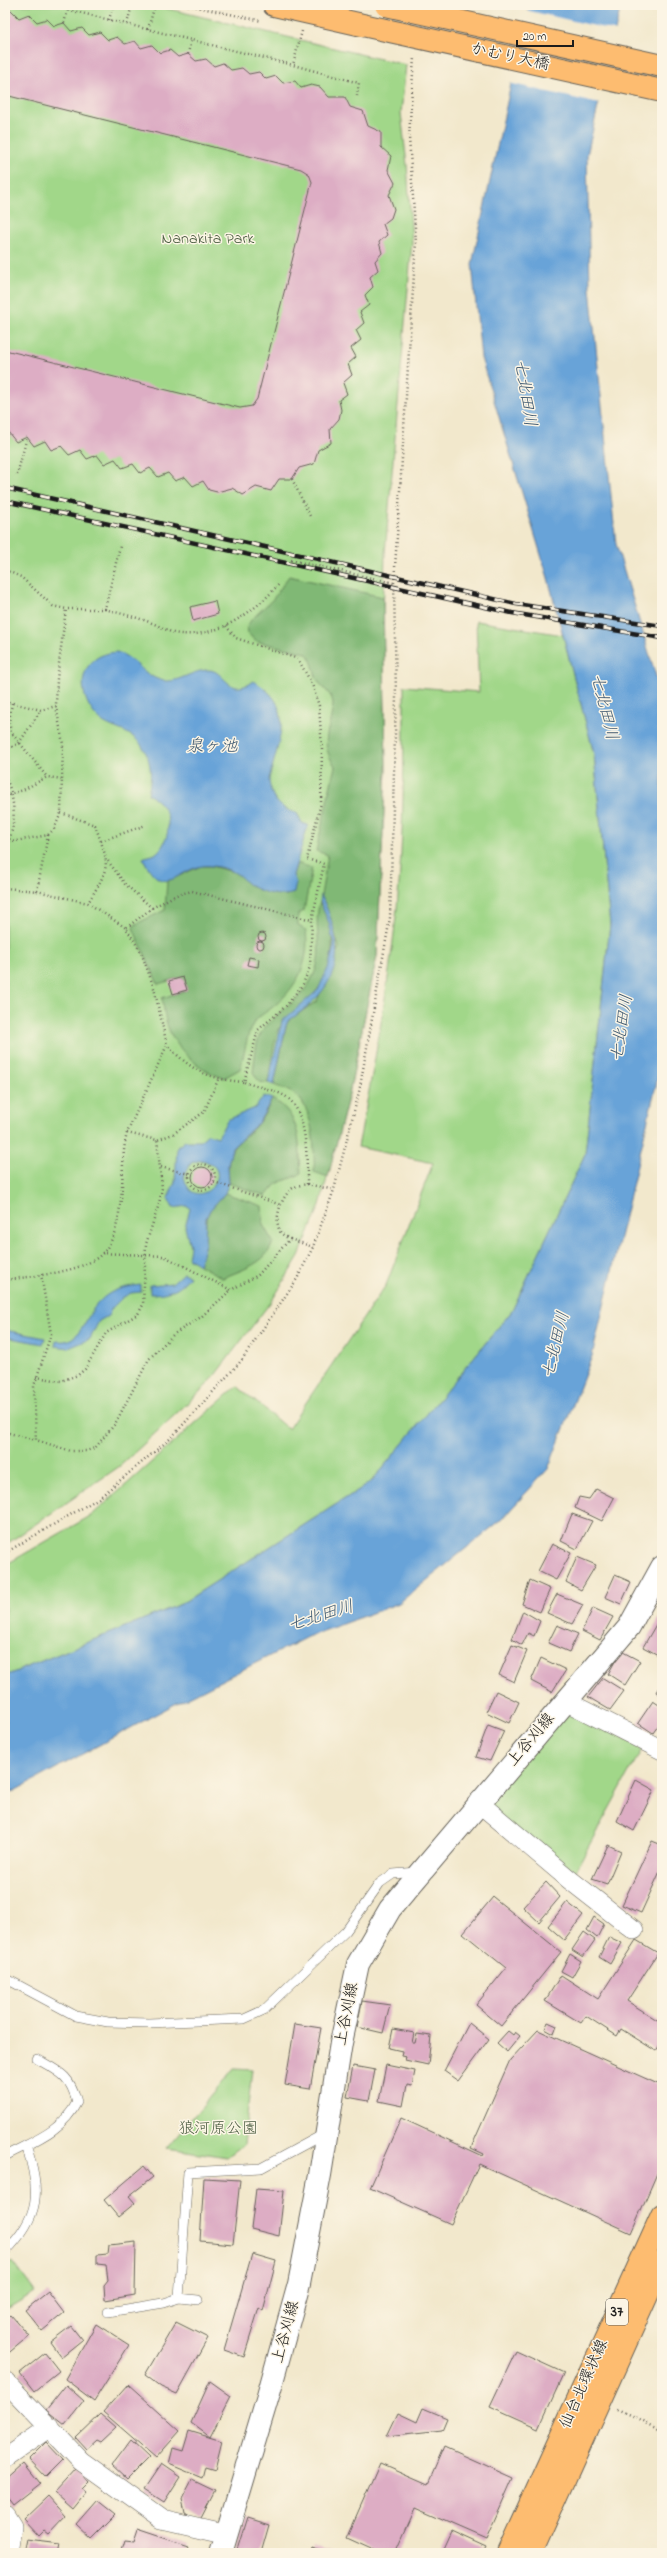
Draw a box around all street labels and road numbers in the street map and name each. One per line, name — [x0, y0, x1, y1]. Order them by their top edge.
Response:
street label: かむり大橋 — [468, 37, 552, 77]
street label: 上谷刈線 — [501, 1708, 561, 1772]
street label: 上谷刈線 — [329, 1980, 365, 2048]
street label: 上谷刈線 — [266, 2298, 306, 2366]
road number: 37 — [606, 2299, 628, 2325]
street label: 仙台北環状線 — [554, 2335, 614, 2433]

